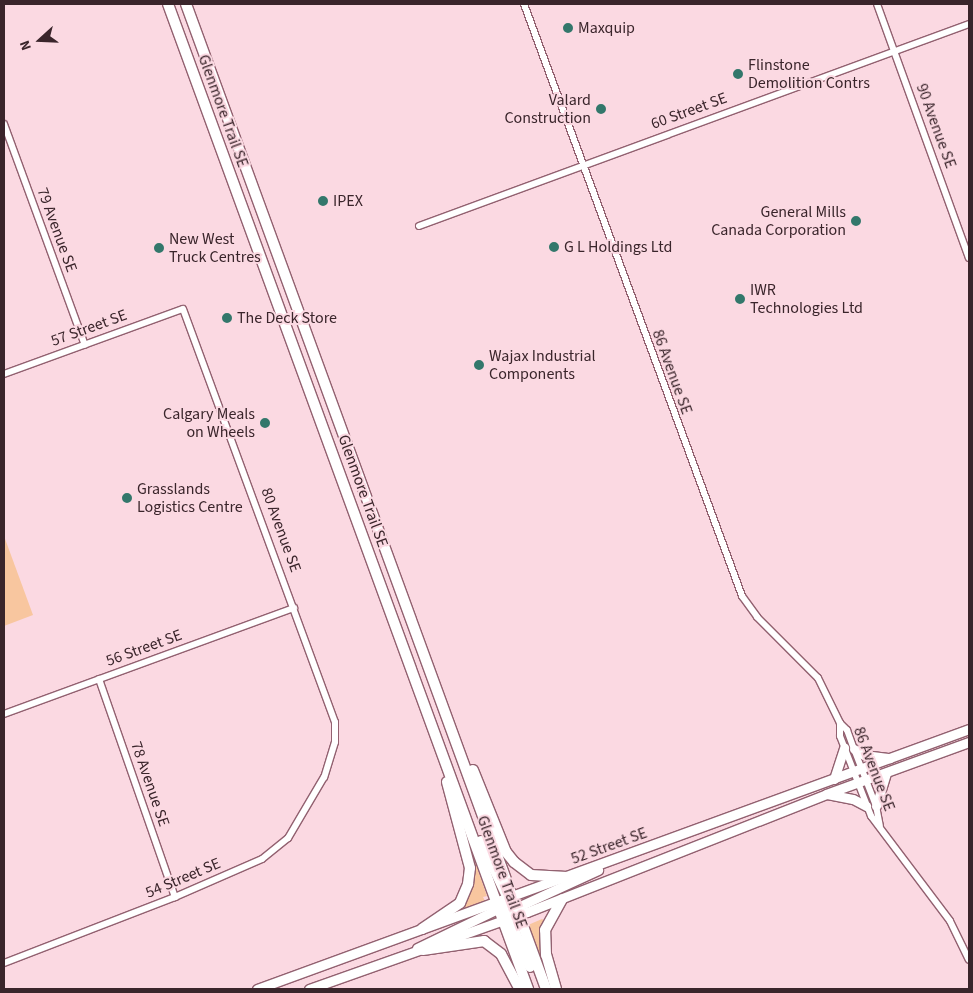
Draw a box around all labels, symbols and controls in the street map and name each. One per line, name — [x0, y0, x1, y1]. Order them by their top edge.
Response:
north arrow — [15, 15, 65, 65]
place label: Maxquip — [578, 18, 635, 38]
marker: Maxquip — [562, 22, 574, 34]
text: N — [15, 37, 37, 53]
street label: Glenmore Trail SE — [194, 52, 252, 170]
place label: Flinstone Demolition Contrs — [748, 55, 870, 93]
marker: Flinstone Demolition Contrs — [732, 68, 744, 80]
street label: 90 Avenue SE — [912, 81, 960, 171]
street label: 60 Street SE — [648, 88, 730, 134]
place label: Valard Construction — [504, 90, 591, 128]
marker: Valard Construction — [595, 103, 607, 115]
street label: 79 Avenue SE — [33, 185, 81, 275]
place label: IPEX — [333, 191, 363, 211]
marker: IPEX — [317, 195, 329, 207]
place label: General Mills Canada Corporation — [711, 202, 846, 240]
marker: General Mills Canada Corporation — [850, 215, 862, 227]
place label: New West Truck Centres — [169, 229, 261, 267]
place label: G L Holdings Ltd — [564, 237, 672, 257]
marker: G L Holdings Ltd — [548, 241, 560, 253]
marker: New West Truck Centres — [153, 242, 165, 254]
place label: IWR Technologies Ltd — [750, 280, 863, 318]
marker: IWR Technologies Ltd — [734, 293, 746, 305]
street label: 57 Street SE — [48, 305, 130, 351]
place label: The Deck Store — [237, 308, 337, 328]
marker: The Deck Store — [221, 312, 233, 324]
street label: 86 Avenue SE — [648, 327, 696, 417]
place label: Wajax Industrial Components — [489, 346, 596, 384]
marker: Wajax Industrial Components — [473, 359, 485, 371]
place label: Calgary Meals on Wheels — [163, 404, 255, 442]
marker: Calgary Meals on Wheels — [259, 417, 271, 429]
street label: Glenmore Trail SE — [334, 432, 392, 550]
place label: Grasslands Logistics Centre — [137, 479, 243, 517]
street label: 80 Avenue SE — [257, 485, 305, 575]
marker: Grasslands Logistics Centre — [121, 492, 133, 504]
street label: 56 Street SE — [103, 625, 185, 671]
street label: 86 Avenue SE — [849, 724, 899, 814]
street label: 78 Avenue SE — [127, 739, 173, 829]
street label: Glenmore Trail SE — [473, 813, 531, 931]
street label: 52 Street SE — [568, 823, 650, 869]
street label: 54 Street SE — [143, 854, 223, 902]

